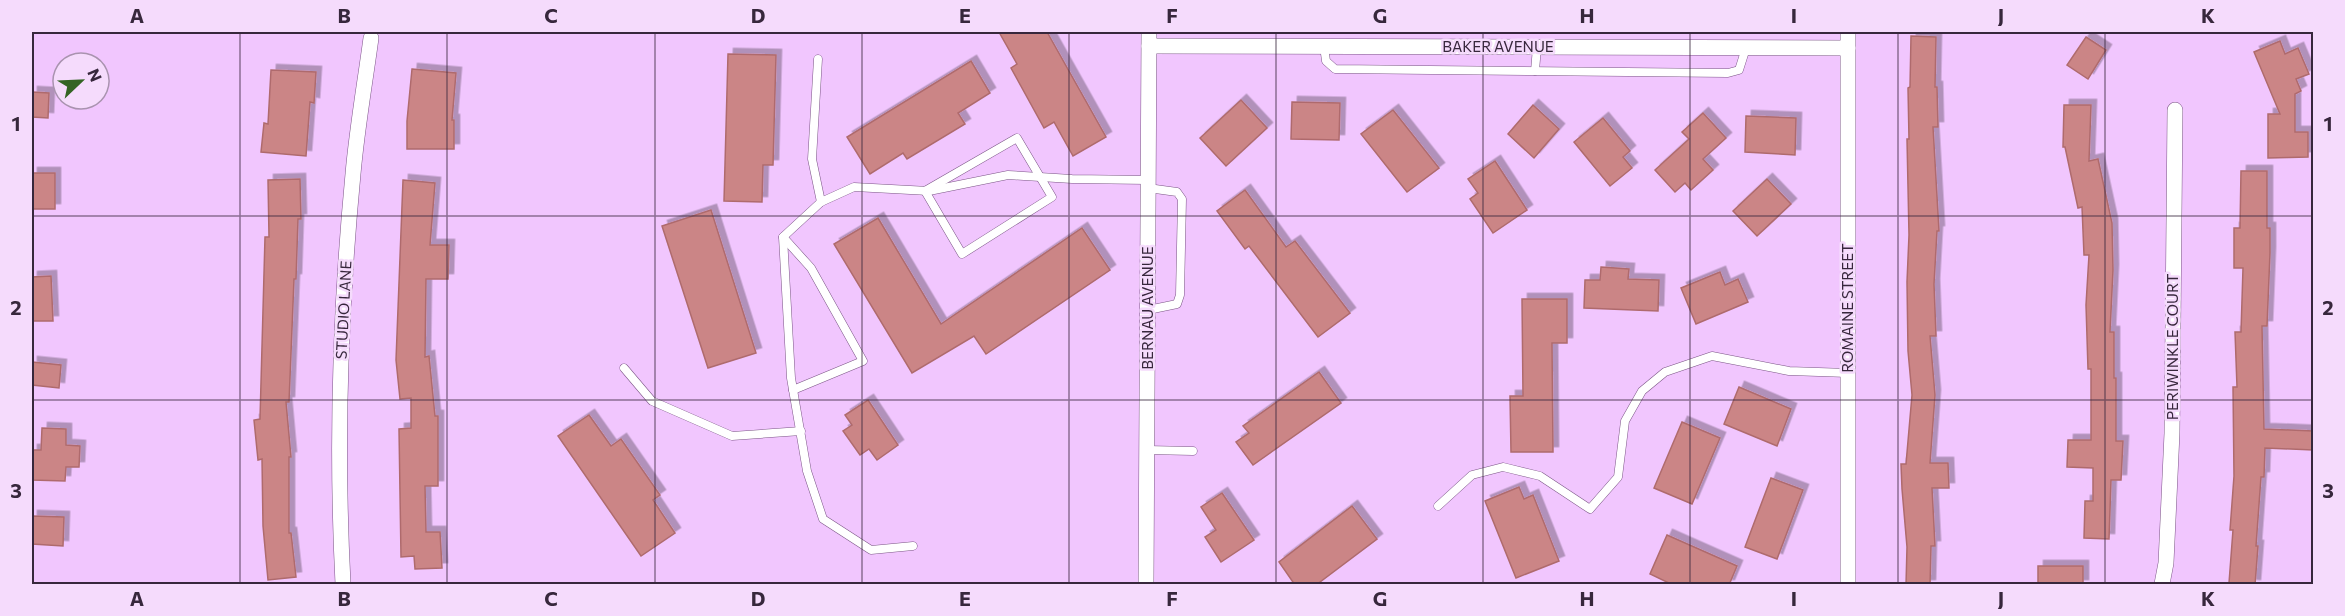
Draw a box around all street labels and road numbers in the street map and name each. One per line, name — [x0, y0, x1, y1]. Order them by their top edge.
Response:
street label: BAKER AVENUE — [1442, 37, 1554, 55]
street label: ROMAINE STREET — [1838, 243, 1856, 373]
street label: BERNAU AVENUE — [1138, 246, 1156, 370]
street label: STUDIO LANE — [331, 260, 355, 360]
street label: PERIWINKLE COURT — [2163, 273, 2181, 420]

